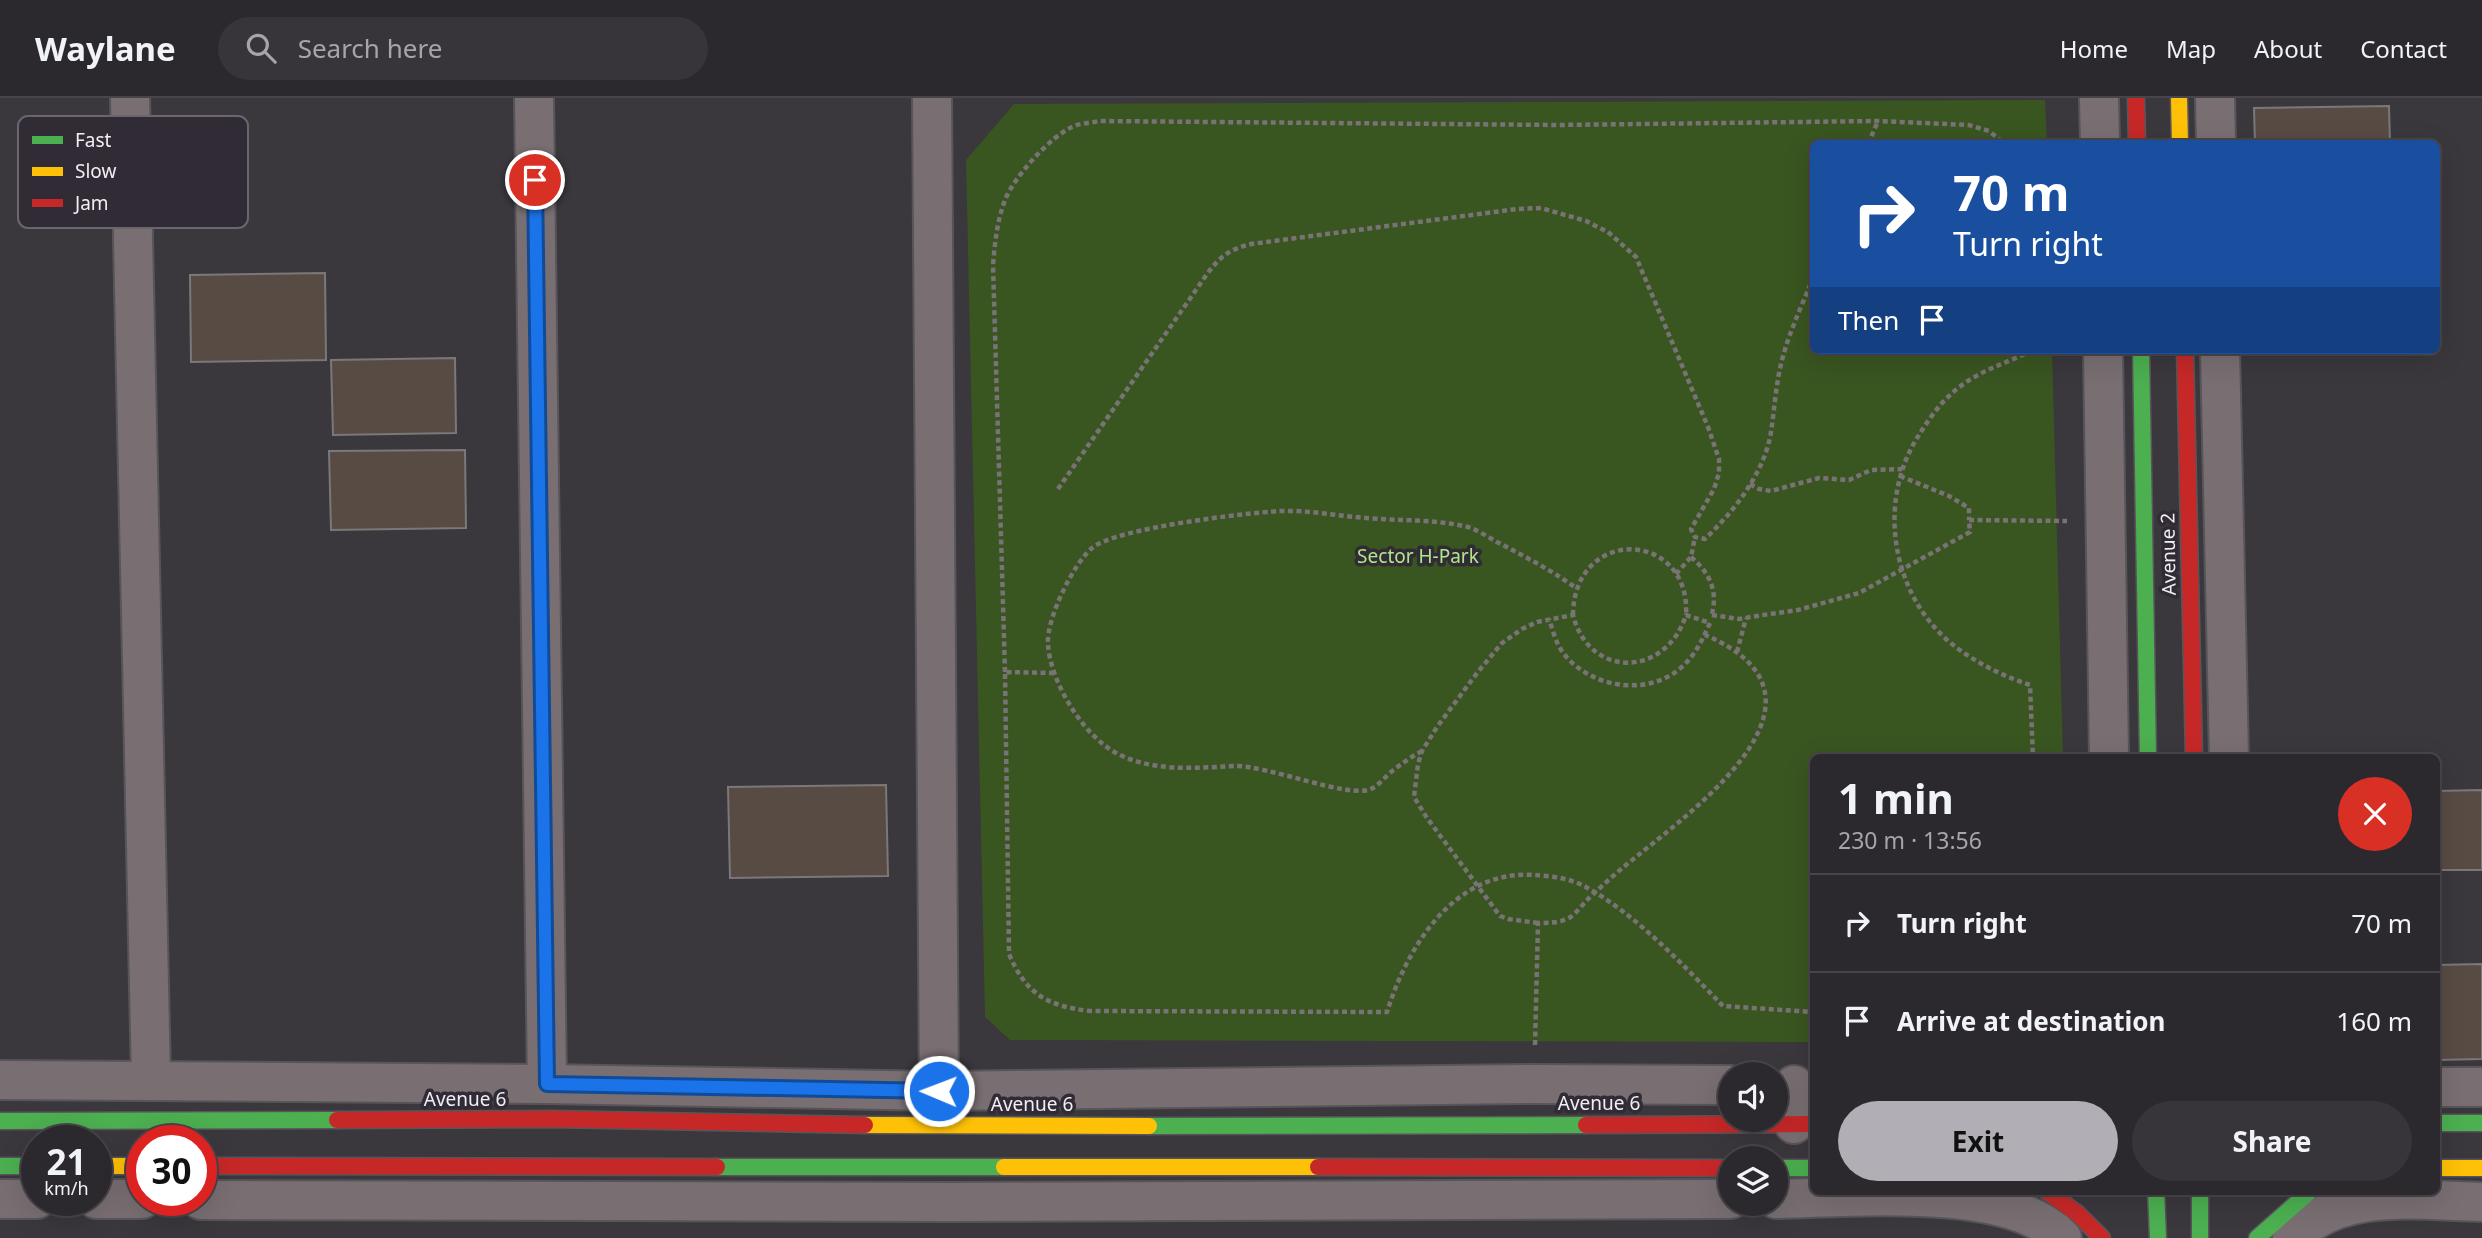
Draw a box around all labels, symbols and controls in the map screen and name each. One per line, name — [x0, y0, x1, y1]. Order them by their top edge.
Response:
search box — [218, 17, 708, 80]
text: Waylane — [35, 26, 176, 71]
icon: search — [242, 29, 280, 67]
text: Search here — [298, 30, 442, 66]
text: Home — [2060, 32, 2128, 65]
text: Map — [2166, 32, 2216, 65]
text: About — [2254, 32, 2322, 65]
text: Contact — [2360, 32, 2447, 65]
legend — [18, 116, 248, 228]
text: Fast — [75, 127, 112, 153]
pin — [505, 150, 565, 210]
text: Slow — [75, 158, 116, 184]
text: 70 m — [1953, 159, 2070, 225]
icon: arrive — [516, 161, 554, 199]
icon: right — [1838, 168, 1929, 259]
text: Jam — [73, 190, 109, 216]
text: Turn right — [1953, 222, 2103, 265]
icon: arrive — [1913, 301, 1951, 339]
text: Then — [1838, 302, 1899, 338]
street label: Avenue 2 — [2154, 513, 2182, 595]
park label: Sector H-Park — [1357, 543, 1479, 569]
text: 1 min — [1838, 769, 1954, 826]
button: close — [2338, 777, 2412, 851]
text: 230 m · 13:56 — [1838, 824, 1982, 856]
icon: right — [1838, 904, 1876, 942]
text: Turn right — [1897, 905, 2027, 941]
text: 70 m — [2351, 905, 2412, 941]
icon: arrive — [1838, 1002, 1876, 1040]
text: Arrive at destination — [1897, 1003, 2166, 1039]
text: 160 m — [2336, 1003, 2412, 1039]
position arrow — [902, 1054, 976, 1128]
map controls — [1718, 1062, 1788, 1216]
button: sound — [1718, 1062, 1788, 1132]
street label: Avenue 6 — [424, 1086, 506, 1112]
street label: Avenue 6 — [1558, 1090, 1640, 1116]
street label: Avenue 6 — [991, 1091, 1073, 1117]
button: Exit — [1838, 1101, 2118, 1181]
button: Share — [2132, 1101, 2412, 1181]
speed limit sign: 30 — [126, 1125, 217, 1216]
text: 21 — [46, 1138, 87, 1185]
button: layers — [1718, 1146, 1788, 1216]
text: km/h — [44, 1176, 89, 1200]

